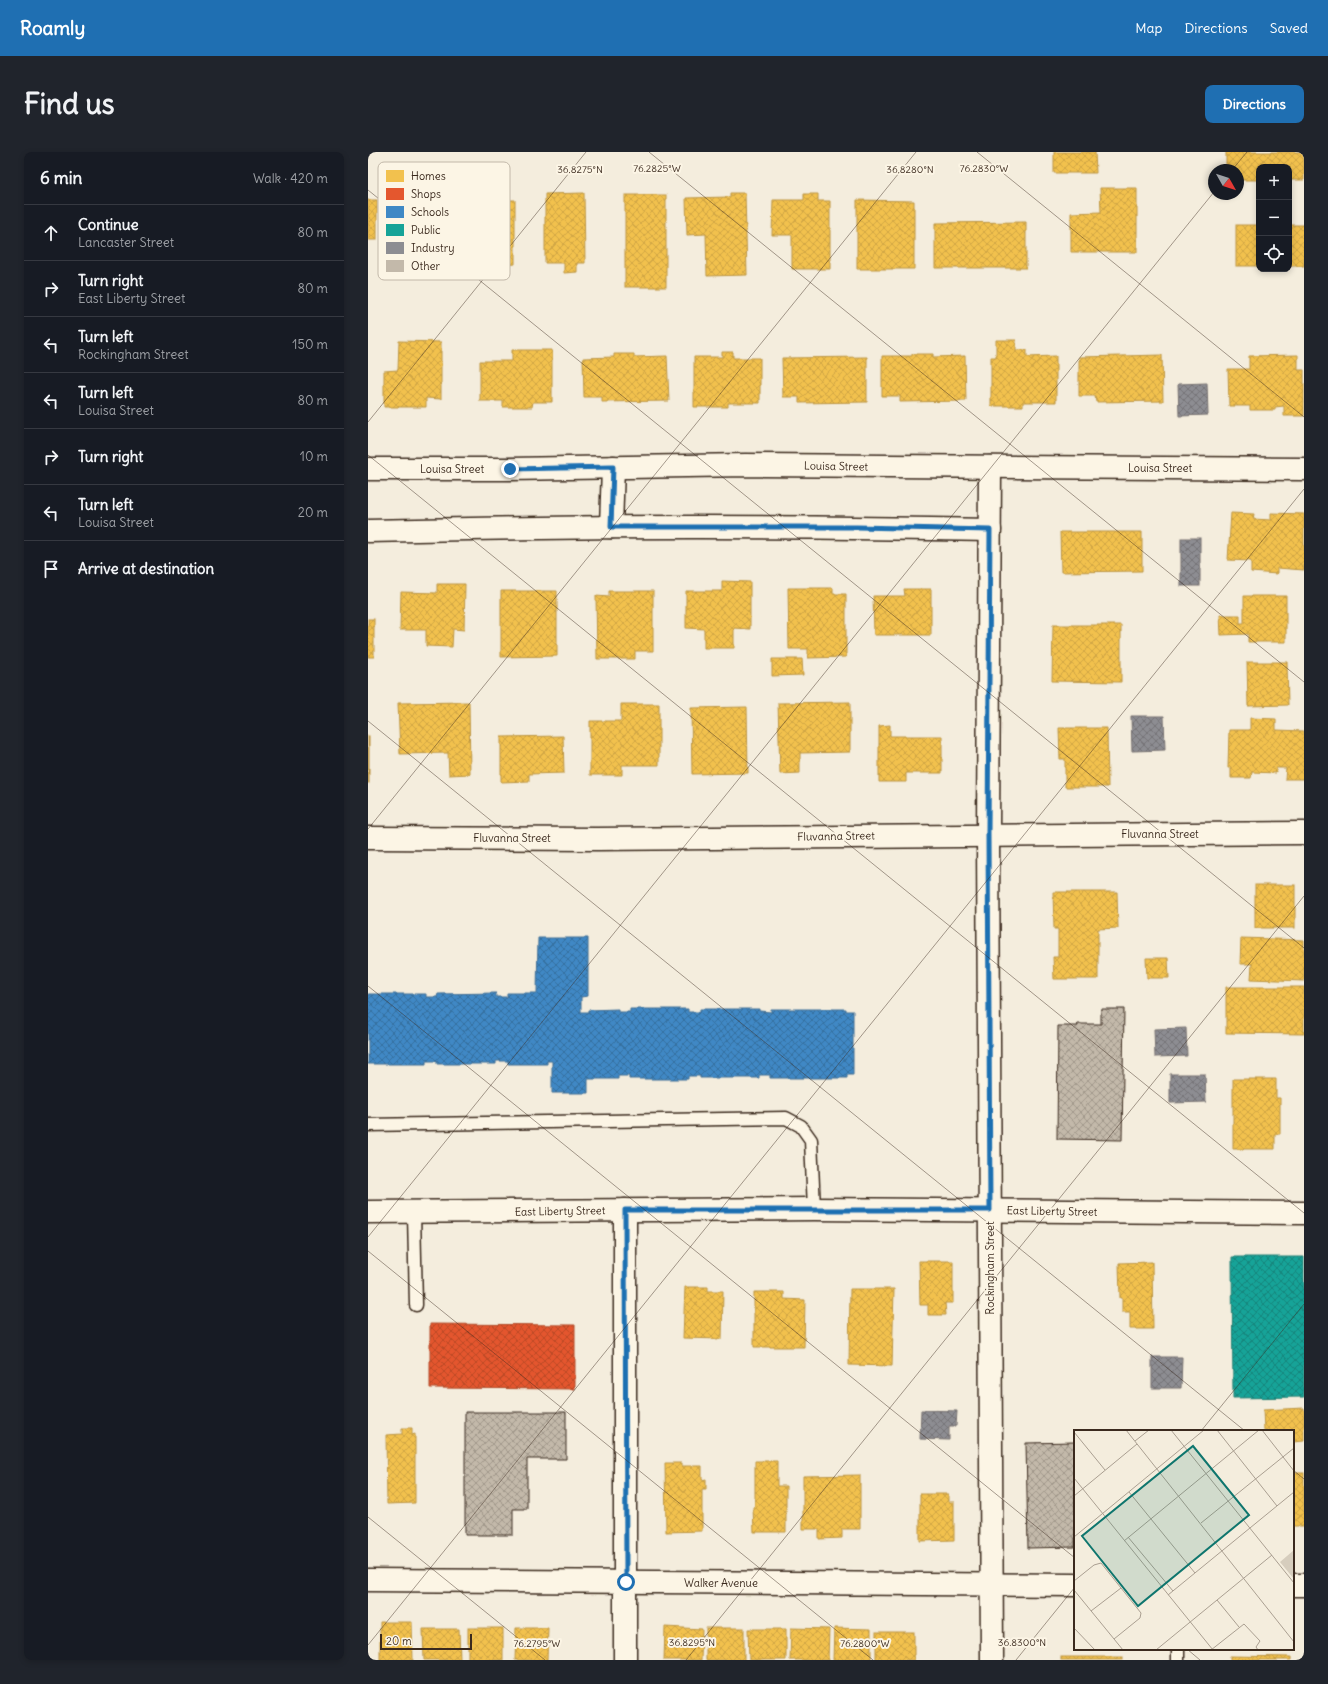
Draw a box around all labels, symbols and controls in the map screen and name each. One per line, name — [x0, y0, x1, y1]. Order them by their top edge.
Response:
text: Roamly — [20, 16, 85, 40]
text: Map — [1135, 19, 1162, 37]
text: Directions — [1184, 19, 1248, 37]
text: Saved — [1270, 19, 1308, 37]
button: Directions — [1205, 85, 1304, 123]
text: Find us — [24, 86, 115, 122]
legend — [378, 162, 510, 280]
text: 76.2825°W — [633, 162, 681, 175]
text: 76.2830°W — [960, 162, 1008, 175]
text: 36.8275°N — [557, 163, 603, 176]
text: 36.8280°N — [886, 163, 934, 176]
north arrow — [1208, 164, 1244, 200]
map controls — [1256, 164, 1292, 272]
button: + — [1256, 164, 1292, 200]
text: 6 min — [40, 167, 82, 189]
text: Homes — [411, 169, 446, 183]
text: Walk · 420 m — [253, 170, 328, 187]
text: Shops — [411, 187, 441, 201]
button: − — [1256, 200, 1292, 236]
text: Schools — [411, 205, 449, 219]
text: Continue — [78, 215, 139, 234]
icon: ahead — [40, 222, 62, 244]
text: Public — [411, 223, 441, 237]
text: 80 m — [297, 224, 328, 241]
text: Lancaster Street — [78, 234, 174, 251]
button: locate — [1256, 236, 1292, 272]
text: Industry — [411, 241, 454, 255]
text: Other — [411, 259, 440, 273]
text: Turn right — [78, 271, 143, 290]
icon: right — [40, 278, 62, 300]
text: 80 m — [297, 280, 328, 297]
text: East Liberty Street — [78, 290, 185, 307]
text: Turn left — [78, 327, 133, 346]
icon: left — [40, 334, 62, 356]
text: 150 m — [292, 336, 328, 353]
text: Rockingham Street — [78, 346, 189, 363]
text: Turn left — [78, 383, 133, 402]
icon: left — [40, 390, 62, 412]
text: 80 m — [297, 392, 328, 409]
text: Louisa Street — [78, 402, 154, 419]
icon: right — [40, 446, 62, 468]
text: Turn right — [78, 447, 143, 466]
text: 10 m — [300, 448, 328, 465]
street label: Louisa Street — [804, 458, 869, 474]
route end — [501, 460, 519, 478]
street label: Louisa Street — [1128, 461, 1192, 475]
street label: Louisa Street — [420, 462, 484, 476]
text: Turn left — [78, 495, 133, 514]
icon: left — [40, 502, 62, 524]
text: 20 m — [298, 504, 328, 521]
text: Louisa Street — [78, 514, 154, 531]
icon: arrive — [40, 558, 62, 580]
text: Arrive at destination — [78, 559, 214, 578]
street label: Fluvanna Street — [1121, 827, 1199, 841]
street label: Fluvanna Street — [797, 828, 875, 844]
street label: Fluvanna Street — [473, 831, 551, 845]
street label: East Liberty Street — [514, 1203, 606, 1219]
street label: East Liberty Street — [1006, 1203, 1098, 1219]
street label: Rockingham Street — [983, 1221, 997, 1315]
inset map — [1074, 1430, 1294, 1650]
route start — [617, 1573, 635, 1591]
street label: Walker Avenue — [684, 1576, 758, 1590]
scale bar — [380, 1632, 472, 1651]
text: 20 m — [386, 1634, 412, 1648]
text: 36.8295°N — [669, 1636, 715, 1649]
text: 36.8300°N — [998, 1636, 1046, 1649]
text: 76.2795°W — [514, 1637, 560, 1650]
text: 76.2800°W — [840, 1637, 890, 1650]

